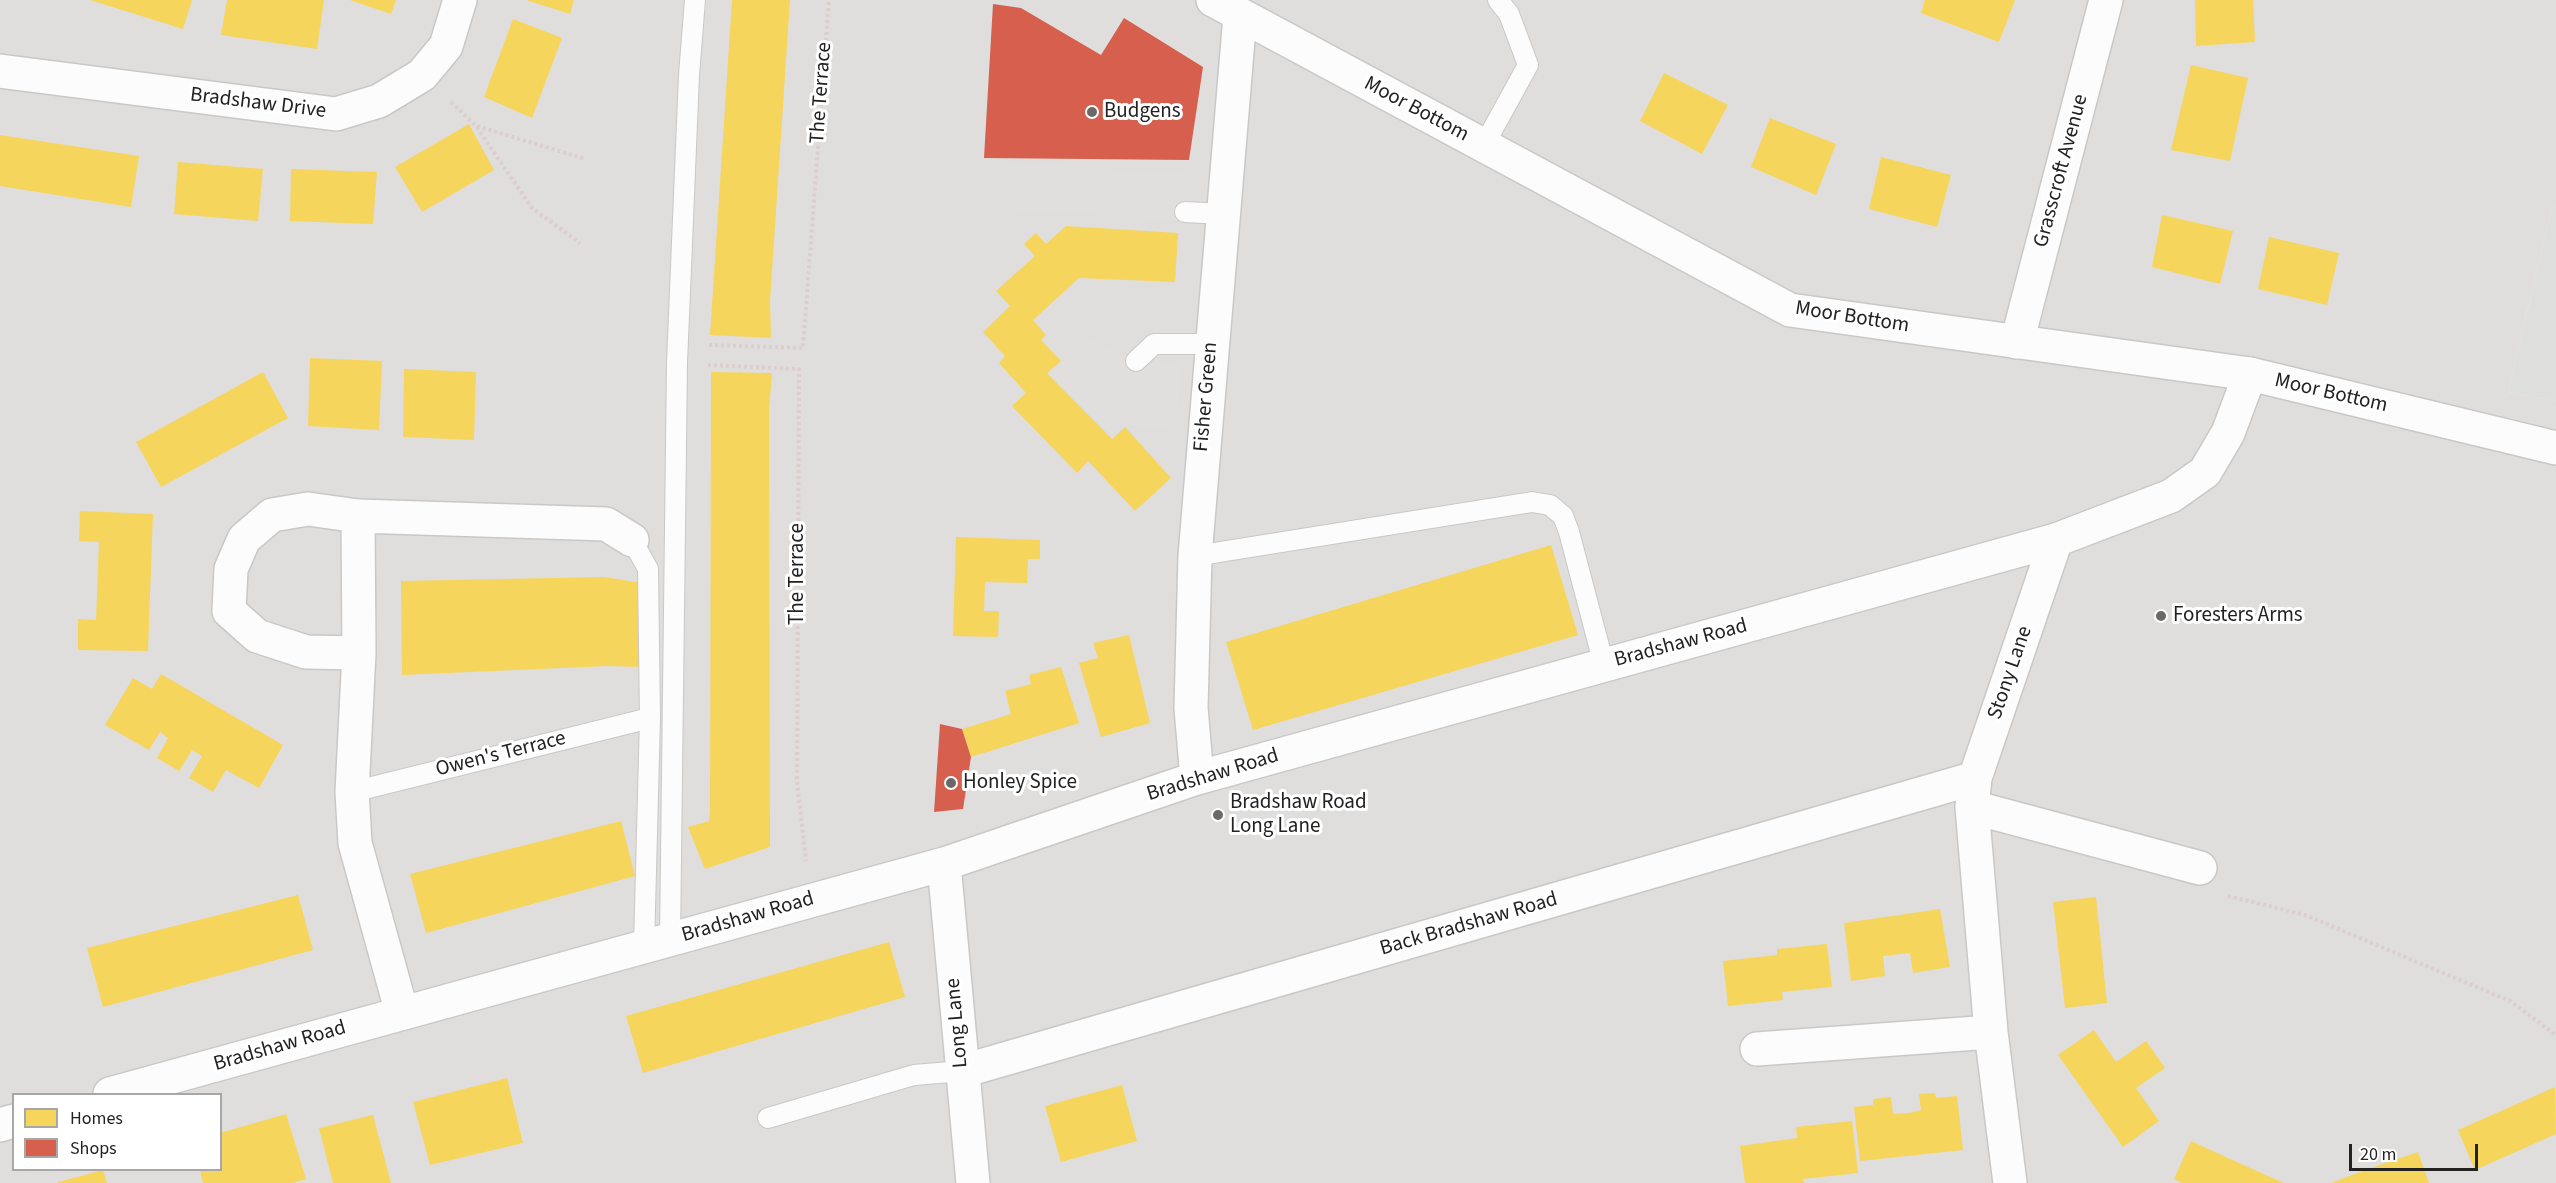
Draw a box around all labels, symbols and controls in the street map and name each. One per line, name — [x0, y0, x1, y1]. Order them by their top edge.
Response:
street label: The Terrace — [806, 41, 838, 145]
street label: Moor Bottom — [1359, 72, 1473, 148]
street label: Bradshaw Drive — [188, 83, 328, 125]
street label: Grasscroft Avenue — [2029, 92, 2095, 250]
place label: Budgens — [1104, 99, 1180, 125]
marker: Budgens — [1085, 105, 1099, 119]
street label: Moor Bottom — [1793, 297, 1911, 339]
street label: Fisher Green — [1190, 341, 1224, 453]
street label: Moor Bottom — [2272, 369, 2390, 419]
street label: The Terrace — [785, 523, 811, 625]
place label: Foresters Arms — [2173, 603, 2303, 629]
marker: Foresters Arms — [2154, 609, 2168, 623]
street label: Bradshaw Road — [1612, 614, 1750, 674]
street label: Stony Lane — [1983, 623, 2039, 723]
street label: Owen's Terrace — [433, 727, 569, 783]
street label: Bradshaw Road — [1144, 744, 1282, 808]
place label: Honley Spice — [963, 770, 1077, 796]
marker: Honley Spice — [944, 776, 958, 790]
place label: Bradshaw Road Long Lane — [1230, 790, 1367, 840]
marker: Bradshaw Road Long Lane — [1211, 808, 1225, 822]
street label: Bradshaw Road — [679, 887, 817, 949]
street label: Back Bradshaw Road — [1377, 888, 1561, 962]
street label: Long Lane — [942, 977, 974, 1069]
street label: Bradshaw Road — [211, 1016, 349, 1078]
legend — [12, 1093, 222, 1171]
text: Homes — [70, 1106, 123, 1131]
scale bar — [2352, 1132, 2481, 1170]
text: Shops — [70, 1136, 117, 1161]
text: 20 m — [2360, 1142, 2396, 1167]

